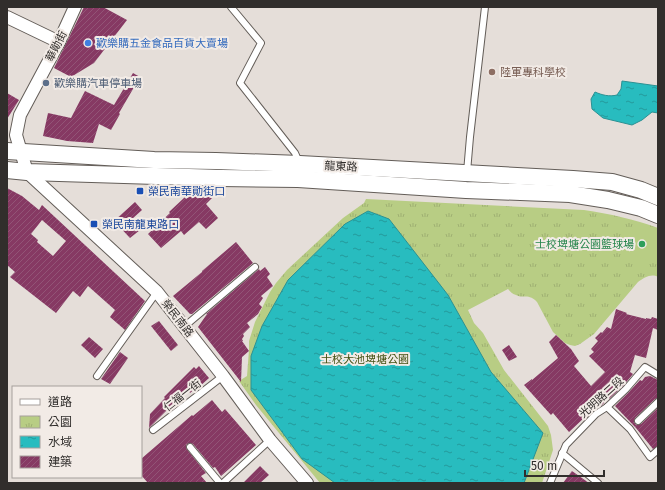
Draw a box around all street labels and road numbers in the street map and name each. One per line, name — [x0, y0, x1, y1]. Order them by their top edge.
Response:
street label: 華勛街 — [43, 29, 70, 64]
street label: 龍東路 — [324, 159, 358, 174]
street label: 榮民南路 — [159, 297, 196, 340]
street label: 光明路二段 — [577, 374, 626, 421]
street label: 仁福一街 — [161, 377, 204, 414]

